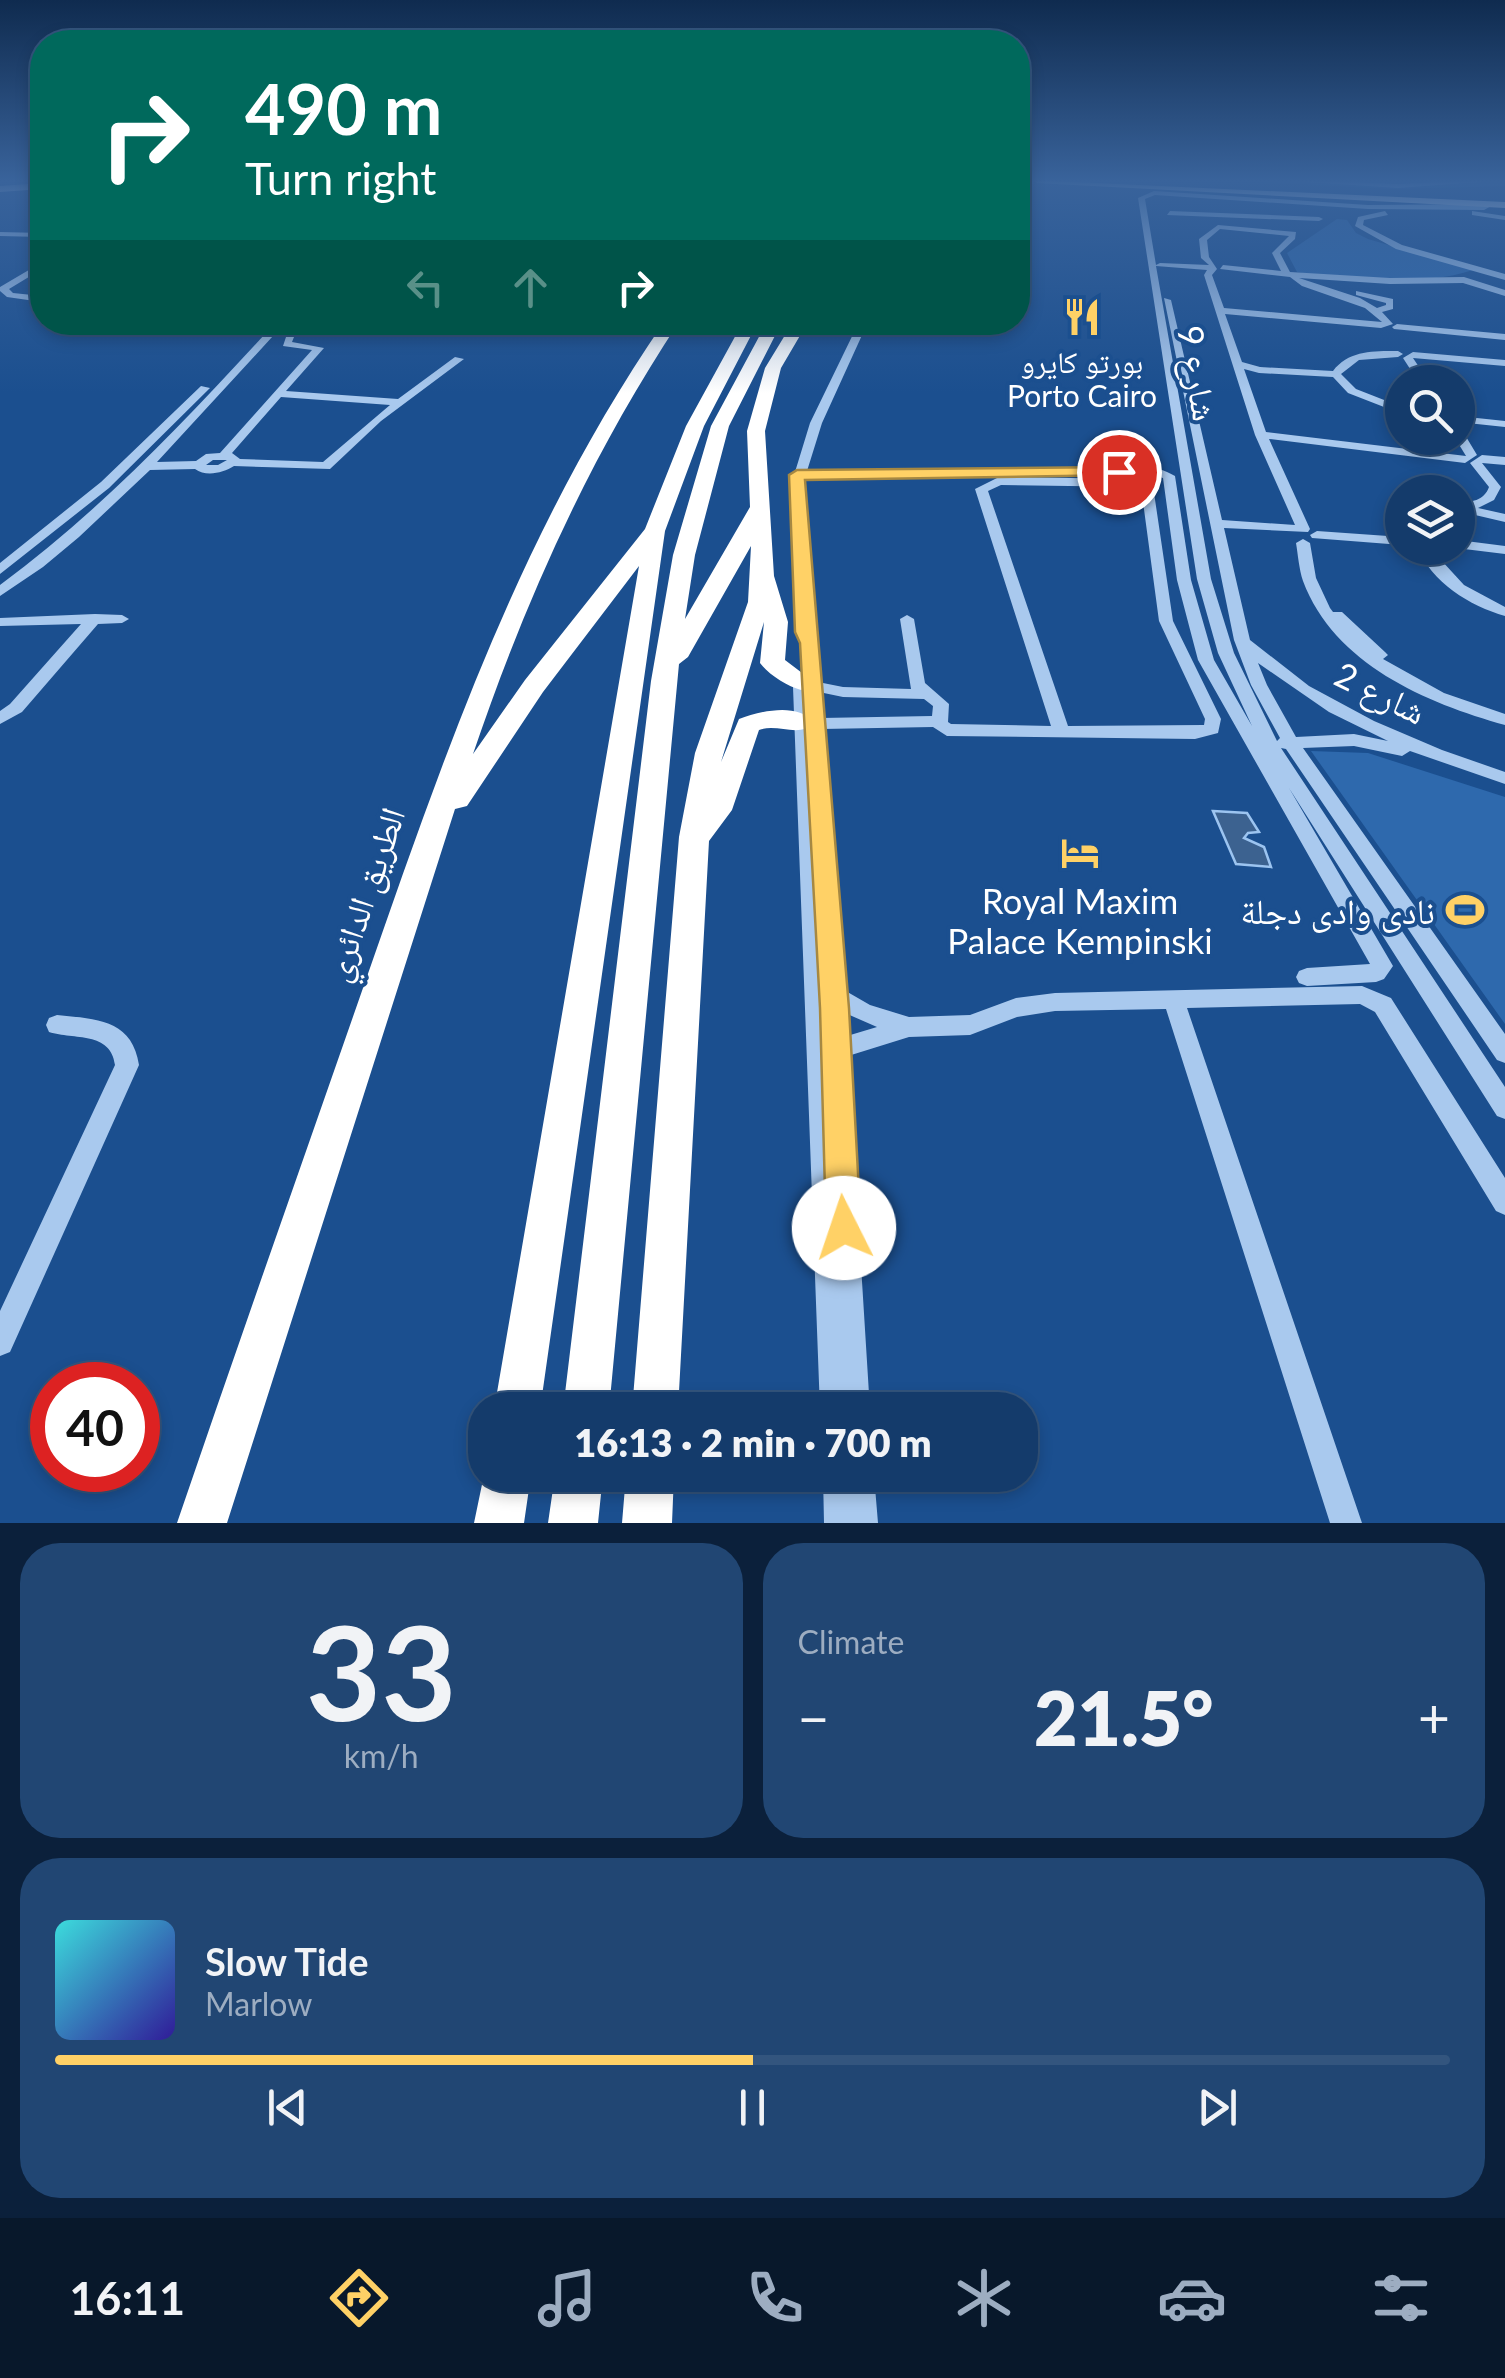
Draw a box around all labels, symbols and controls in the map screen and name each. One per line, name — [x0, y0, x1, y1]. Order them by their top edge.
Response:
text: 490 m — [245, 66, 442, 150]
icon: right — [80, 70, 210, 200]
text: Turn right — [245, 151, 436, 205]
icon: left — [398, 260, 453, 315]
icon: ahead — [503, 260, 558, 315]
icon: right — [608, 260, 663, 315]
restaurant icon: بورتو كايرو Porto Cairo — [1061, 296, 1103, 338]
street label: شارع 9 — [1167, 322, 1228, 424]
place label: بورتو كايرو Porto Cairo — [1007, 343, 1157, 413]
map controls — [1385, 365, 1475, 565]
button: search — [1385, 365, 1475, 455]
pin — [1077, 430, 1162, 515]
icon: arrive — [1092, 445, 1147, 500]
button: layers — [1385, 475, 1475, 565]
street label: شارع 2 — [1327, 652, 1433, 735]
street label: الطريق الدائري — [314, 801, 421, 989]
hotel icon: Royal Maxim Palace Kempinski — [1059, 832, 1101, 874]
place label: Royal Maxim Palace Kempinski — [947, 879, 1213, 961]
place label: نادى وادى دجلة — [1241, 889, 1435, 933]
sports icon: نادى وادى دجلة — [1444, 889, 1486, 931]
position arrow — [792, 1176, 896, 1280]
speed limit sign: 40 — [30, 1362, 160, 1492]
text: 16:13 · 2 min · 700 m — [574, 1419, 932, 1465]
text: 33 — [306, 1593, 457, 1749]
text: Climate — [798, 1622, 904, 1661]
text: 21.5° — [1034, 1672, 1214, 1762]
text: − — [798, 1684, 829, 1750]
text: + — [1418, 1684, 1450, 1750]
text: km/h — [344, 1736, 419, 1775]
text: Slow Tide — [205, 1938, 368, 1984]
text: Marlow — [205, 1984, 312, 2023]
icon: previous — [260, 2080, 315, 2135]
icon: pause — [725, 2080, 780, 2135]
icon: next — [1190, 2080, 1245, 2135]
icon: directions — [324, 2263, 394, 2333]
icon: music — [532, 2263, 602, 2333]
icon: phone — [740, 2263, 810, 2333]
icon: climate — [949, 2263, 1019, 2333]
icon: car — [1157, 2263, 1227, 2333]
icon: filters — [1366, 2263, 1436, 2333]
text: 16:11 — [69, 2271, 185, 2325]

